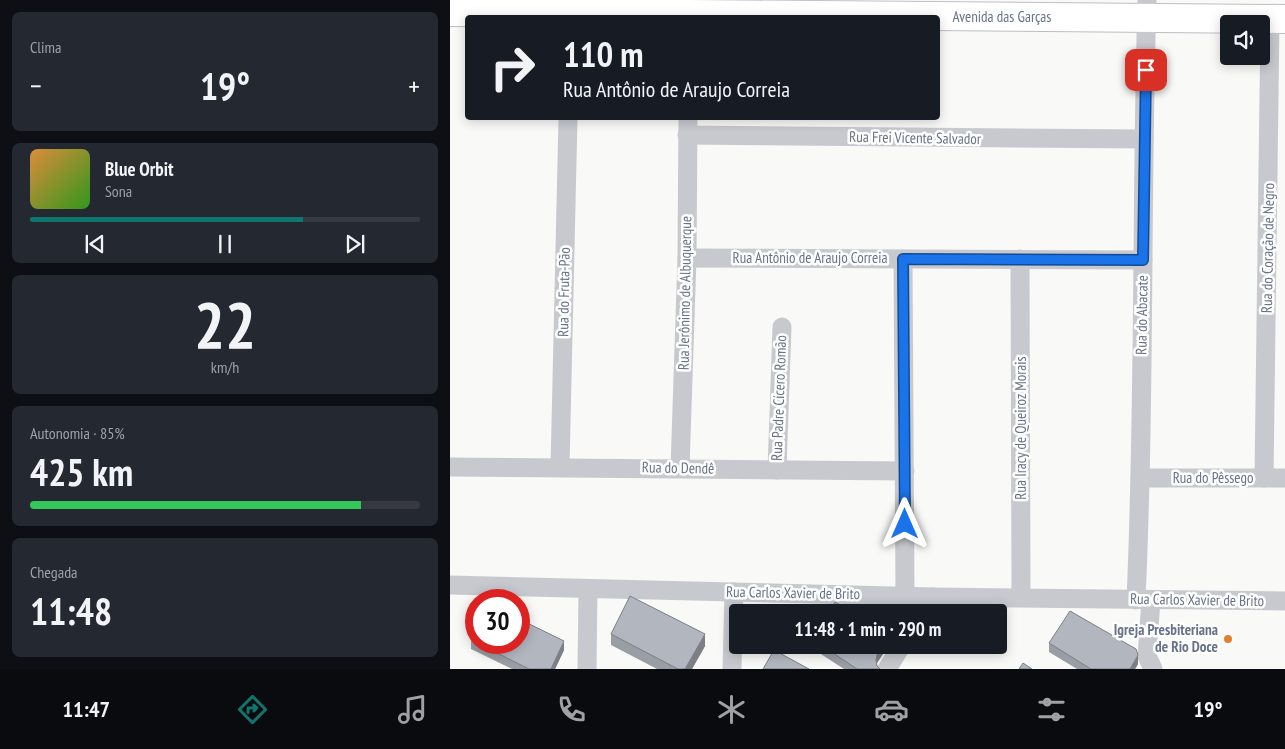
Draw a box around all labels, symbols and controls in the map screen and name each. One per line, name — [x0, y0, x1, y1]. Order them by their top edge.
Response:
street label: Avenida das Garças — [953, 7, 1051, 26]
map controls — [1220, 15, 1270, 65]
button: sound — [1220, 15, 1270, 65]
text: 110 m — [563, 31, 644, 77]
icon: right — [480, 35, 545, 100]
text: Clima — [30, 37, 61, 57]
pin — [1125, 49, 1167, 91]
icon: arrive — [1132, 56, 1160, 84]
text: 19° — [200, 61, 250, 110]
text: − — [30, 67, 42, 104]
text: + — [408, 67, 420, 104]
text: Rua Antônio de Araujo Correia — [563, 75, 790, 103]
street label: Rua Frei Vicente Salvador — [849, 127, 982, 148]
text: Blue Orbit — [105, 157, 174, 181]
text: Sona — [105, 181, 132, 201]
street label: Rua do Coração de Negro — [1257, 183, 1278, 313]
street label: Rua Jerônimo de Albuquerque — [674, 216, 695, 370]
icon: previous — [81, 230, 109, 258]
icon: pause — [211, 230, 239, 258]
icon: next — [341, 230, 369, 258]
street label: Rua do Fruta-Pão — [553, 247, 574, 337]
street label: Rua Antônio de Araujo Correia — [733, 248, 887, 267]
street label: Rua do Abacate — [1131, 275, 1152, 355]
text: 22 — [194, 282, 256, 366]
street label: Rua Padre Cícero Romão — [767, 335, 790, 461]
street label: Rua Iracy de Queiroz Morais — [1011, 356, 1030, 500]
text: km/h — [211, 357, 239, 377]
text: Autonomia · 85% — [30, 423, 125, 443]
text: 425 km — [30, 447, 133, 496]
street label: Rua do Dendê — [642, 457, 714, 478]
street label: Rua do Pêssego — [1173, 468, 1253, 487]
position arrow — [878, 497, 930, 549]
text: Chegada — [30, 562, 78, 582]
street label: Rua Carlos Xavier de Brito — [726, 582, 860, 603]
text: 11:48 — [30, 586, 112, 635]
speed limit sign: 30 — [465, 589, 530, 654]
street label: Rua Carlos Xavier de Brito — [1130, 589, 1264, 610]
text: 11:48 · 1 min · 290 m — [795, 617, 941, 641]
place label: Igreja Presbiteriana de Rio Doce — [1114, 620, 1218, 656]
marker: Igreja Presbiteriana de Rio Doce — [1222, 633, 1234, 645]
icon: directions — [235, 692, 270, 727]
icon: music — [395, 692, 430, 727]
icon: phone — [554, 692, 589, 727]
icon: climate — [714, 692, 749, 727]
icon: car — [874, 692, 909, 727]
icon: filters — [1034, 692, 1069, 727]
text: 11:47 — [62, 695, 110, 723]
text: 19° — [1193, 695, 1223, 723]

